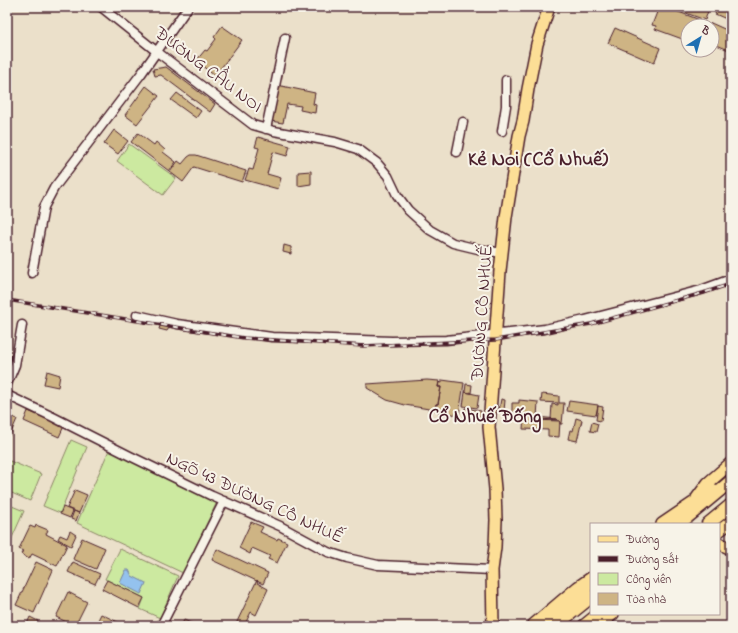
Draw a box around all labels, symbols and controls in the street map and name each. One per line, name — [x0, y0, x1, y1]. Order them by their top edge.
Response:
street label: ĐƯỜNG CẦU NOI — [147, 18, 269, 120]
north arrow — [680, 18, 720, 58]
text: B — [697, 22, 714, 40]
district label: Kẻ Noi (Cổ Nhuế) — [468, 146, 608, 175]
street label: ĐƯỜNG CỔ NHUẾ — [465, 245, 501, 382]
district label: Cổ Nhuế Đống — [429, 404, 542, 433]
street label: NGÕ 43 ĐƯỜNG CỔ NHUẾ — [161, 446, 347, 551]
legend — [590, 523, 720, 615]
text: Đường — [625, 531, 659, 550]
text: Đường sắt — [625, 551, 679, 570]
text: Công viên — [626, 571, 671, 590]
text: Tòa nhà — [626, 591, 666, 609]

